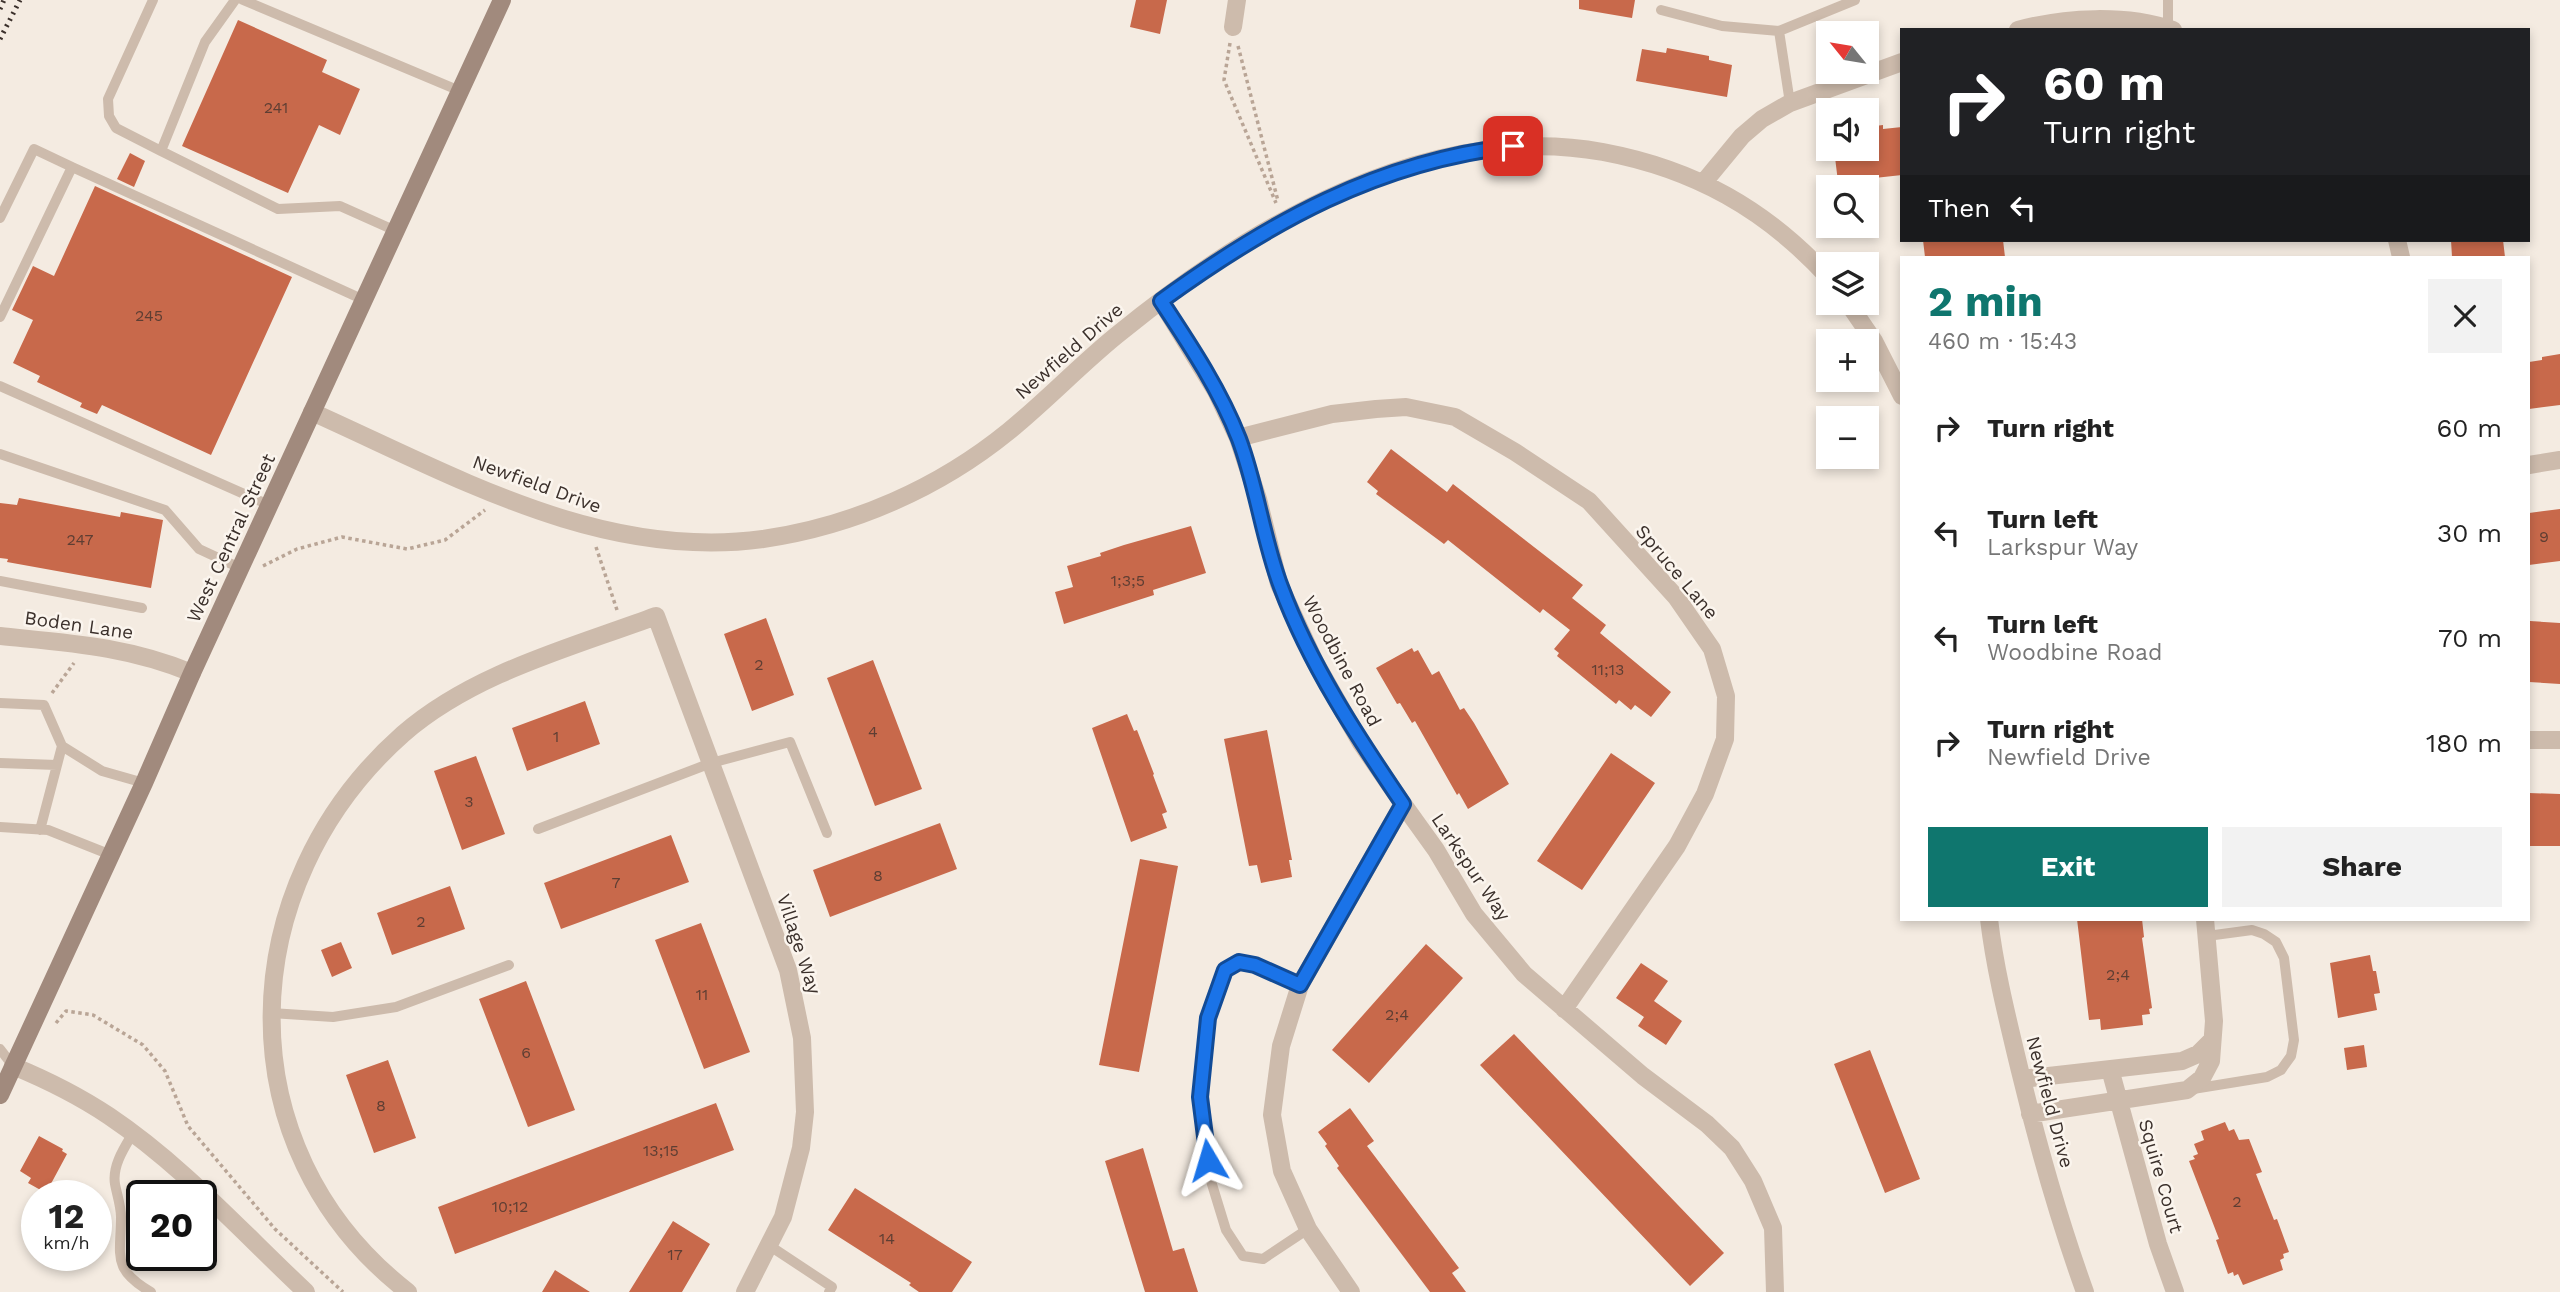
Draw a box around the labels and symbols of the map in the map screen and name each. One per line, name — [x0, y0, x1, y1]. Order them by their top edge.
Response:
north arrow — [1816, 21, 1880, 84]
house number: 241 — [264, 98, 288, 117]
pin — [1483, 116, 1543, 176]
street label: Newfield Drive — [1010, 298, 1128, 404]
house number: 245 — [135, 306, 163, 325]
street label: West Central Street — [182, 450, 280, 626]
street label: Newfield Drive — [469, 450, 605, 518]
street label: Spruce Lane — [1631, 520, 1723, 624]
house number: 9 — [2539, 527, 2549, 546]
house number: 247 — [67, 530, 93, 549]
house number: 1;3;5 — [1111, 571, 1145, 590]
street label: Woodbine Road — [1298, 592, 1386, 730]
street label: Boden Lane — [23, 606, 135, 644]
house number: 2 — [754, 655, 764, 674]
house number: 11;13 — [1592, 660, 1624, 679]
house number: 4 — [868, 722, 878, 741]
house number: 1 — [553, 727, 559, 746]
house number: 3 — [464, 792, 474, 811]
street label: Larkspur Way — [1427, 809, 1516, 925]
house number: 8 — [873, 866, 883, 885]
house number: 7 — [612, 873, 621, 892]
street label: Village Way — [772, 891, 826, 997]
house number: 2 — [416, 912, 426, 931]
house number: 2;4 — [2106, 965, 2130, 984]
house number: 11 — [696, 985, 708, 1004]
house number: 2;4 — [1385, 1005, 1409, 1024]
street label: Newfield Drive — [2021, 1034, 2079, 1170]
house number: 6 — [521, 1043, 531, 1062]
house number: 8 — [376, 1096, 386, 1115]
street label: Squire Court — [2134, 1117, 2188, 1235]
position arrow — [1171, 1123, 1245, 1197]
house number: 13;15 — [643, 1141, 679, 1160]
speed limit sign: 20 — [126, 1180, 217, 1271]
house number: 2 — [2232, 1192, 2242, 1211]
house number: 10;12 — [492, 1197, 528, 1216]
house number: 14 — [879, 1229, 895, 1248]
house number: 17 — [667, 1245, 683, 1264]

